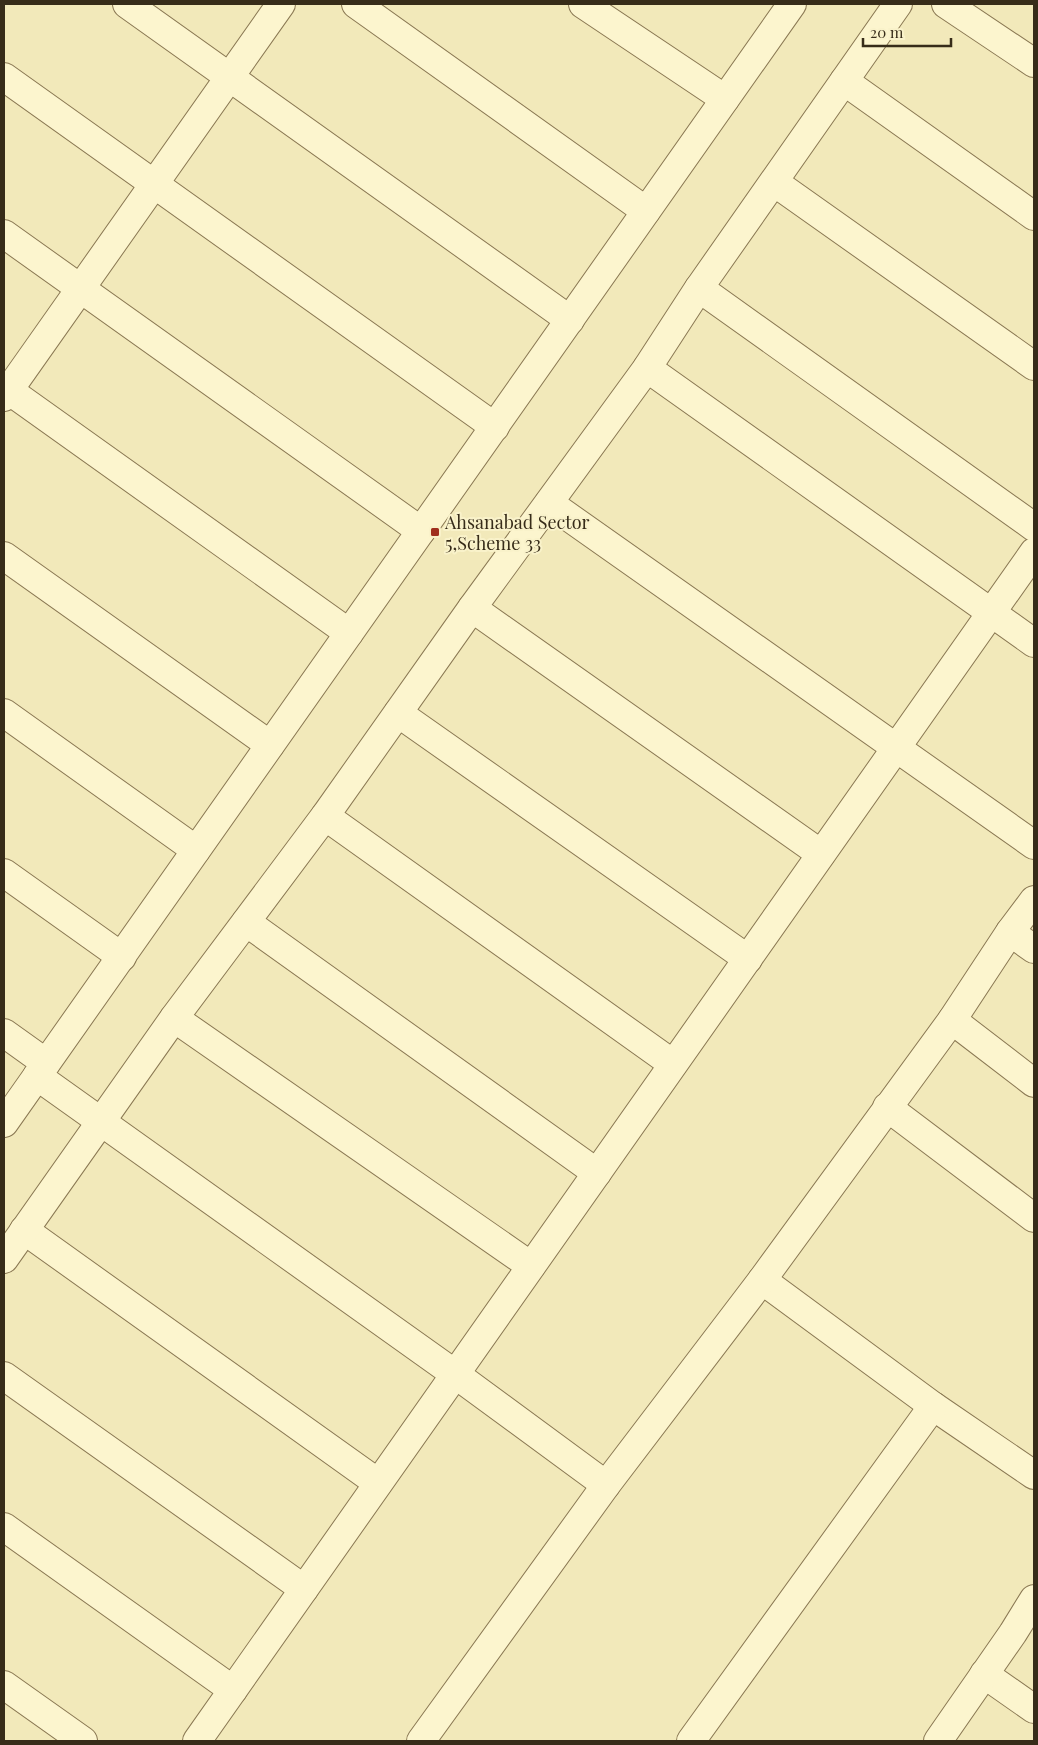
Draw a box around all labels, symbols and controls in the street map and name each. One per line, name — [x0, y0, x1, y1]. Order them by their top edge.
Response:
scale bar — [863, 15, 950, 47]
text: 20 m — [870, 22, 904, 42]
place label: Ahsanabad Sector 5,Scheme 33 — [444, 510, 590, 555]
marker: Ahsanabad Sector 5,Scheme 33 — [429, 526, 441, 538]

